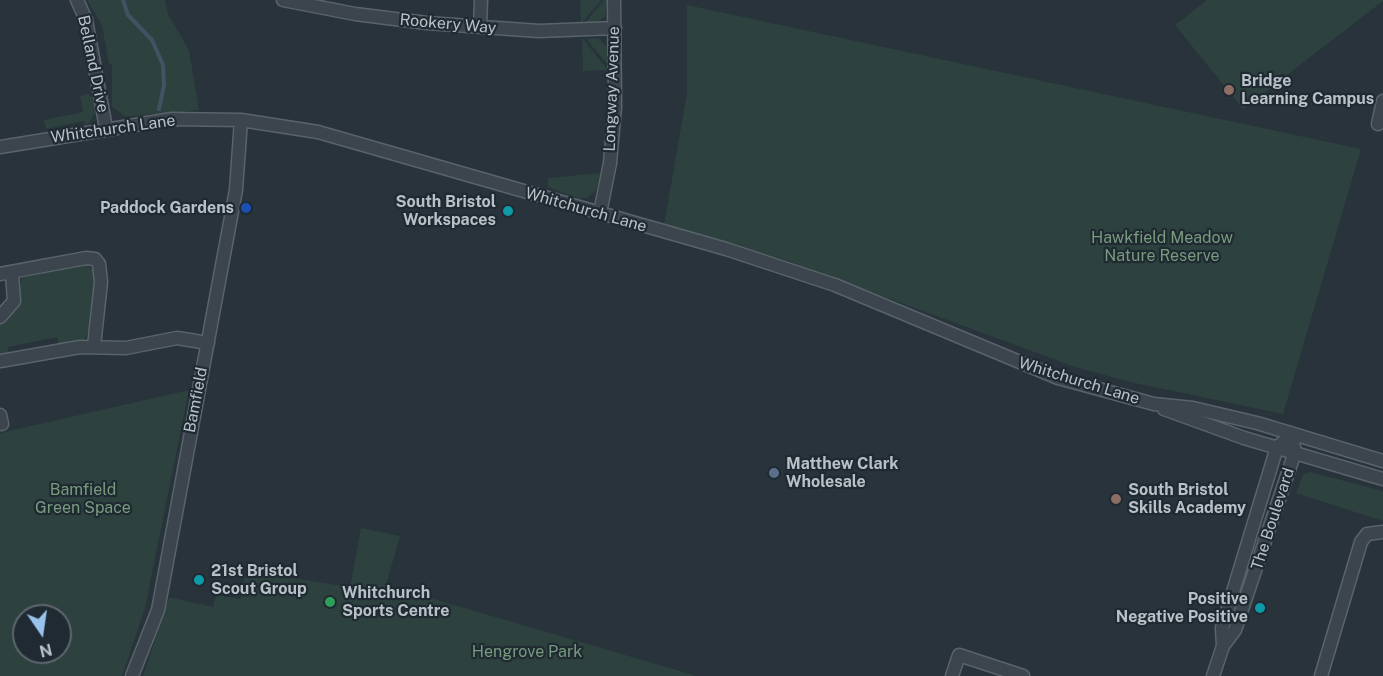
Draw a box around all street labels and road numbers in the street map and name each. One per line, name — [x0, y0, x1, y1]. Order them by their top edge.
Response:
street label: Rookery Way — [399, 10, 497, 38]
street label: Belland Drive — [73, 14, 113, 114]
street label: Longway Avenue — [600, 26, 624, 152]
street label: Whitchurch Lane — [49, 111, 177, 147]
street label: Whitchurch Lane — [523, 183, 649, 237]
street label: Whitchurch Lane — [1016, 353, 1142, 409]
street label: Bamfield — [180, 366, 212, 434]
street label: The Boulevard — [1247, 465, 1299, 573]

